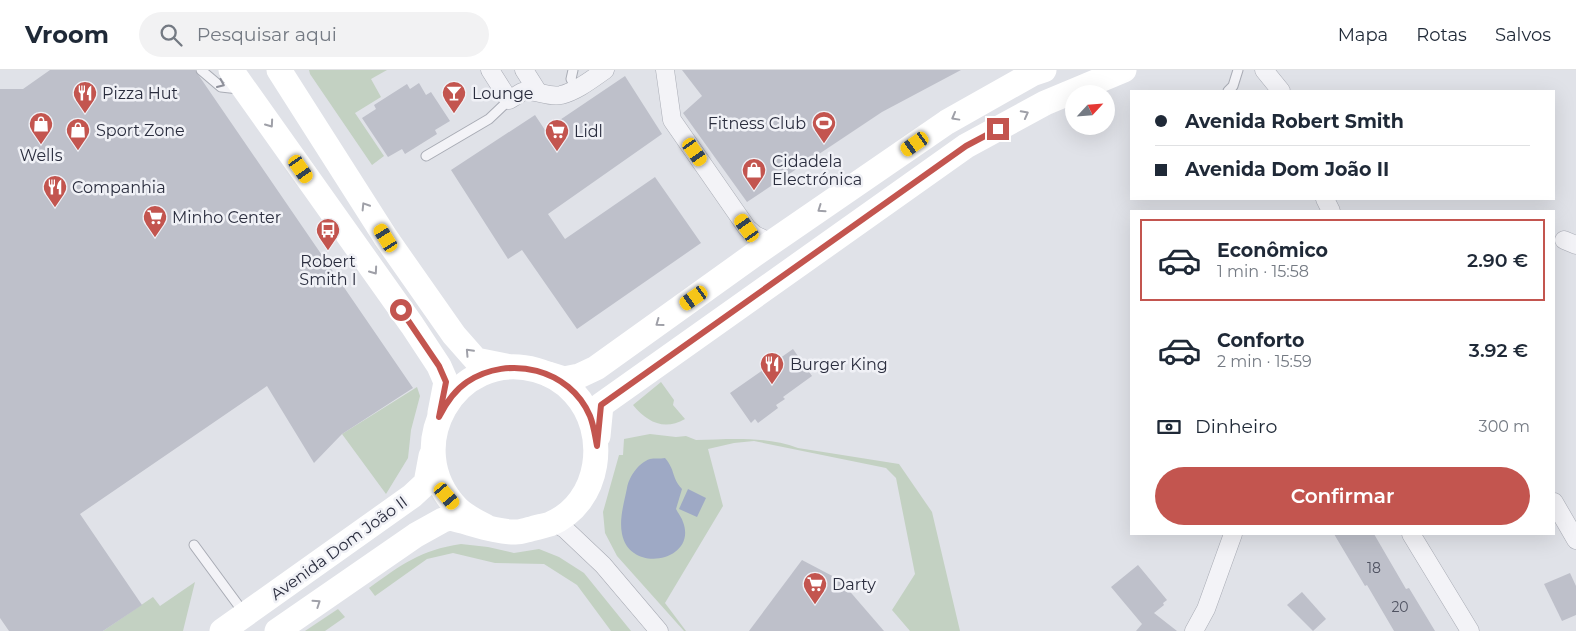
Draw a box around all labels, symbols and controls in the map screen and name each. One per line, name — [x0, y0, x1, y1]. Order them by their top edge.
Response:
search box — [139, 12, 489, 57]
text: Vroom — [25, 20, 109, 49]
icon: search — [157, 21, 185, 49]
text: Pesquisar aqui — [197, 23, 337, 46]
text: Mapa — [1338, 24, 1388, 46]
text: Rotas — [1416, 24, 1467, 46]
text: Salvos — [1495, 24, 1551, 46]
one-way arrow — [216, 78, 225, 88]
restaurant icon: Pizza Hut — [72, 80, 98, 114]
bar icon: Lounge — [441, 80, 467, 114]
place label: Pizza Hut — [102, 84, 179, 103]
place label: Lounge — [472, 84, 534, 103]
north arrow — [1065, 85, 1115, 135]
map controls — [1065, 85, 1115, 135]
sports icon: Fitness Club — [811, 110, 837, 144]
one-way arrow — [1020, 110, 1029, 120]
text: Avenida Robert Smith — [1185, 110, 1404, 133]
shop icon: Wells — [28, 111, 54, 145]
one-way arrow — [951, 111, 960, 121]
place label: Fitness Club — [708, 114, 806, 133]
shop icon: Sport Zone — [65, 117, 91, 151]
one-way arrow — [264, 118, 273, 128]
supermarket icon: Lidl — [544, 118, 570, 152]
route end — [987, 118, 1009, 140]
place label: Sport Zone — [96, 121, 185, 140]
place label: Lidl — [574, 122, 603, 141]
car — [898, 129, 931, 159]
car — [680, 135, 709, 169]
place label: Wells — [20, 146, 63, 165]
car — [286, 152, 315, 186]
place label: Cidadela Electrónica — [772, 152, 862, 189]
shop icon: Cidadela Electrónica — [741, 157, 767, 191]
text: Avenida Dom João II — [1185, 158, 1389, 181]
restaurant icon: Companhia — [42, 174, 68, 208]
place label: Companhia — [72, 178, 166, 197]
one-way arrow — [362, 202, 372, 211]
one-way arrow — [817, 203, 826, 212]
supermarket icon: Minho Center — [142, 204, 168, 238]
place label: Minho Center — [172, 208, 281, 227]
car — [732, 211, 761, 245]
bus stop icon: Robert Smith I — [315, 217, 341, 251]
car — [371, 221, 400, 255]
icon: car — [1157, 238, 1202, 283]
text: Econômico — [1217, 239, 1328, 262]
text: 2.90 € — [1467, 249, 1528, 272]
place label: Robert Smith I — [299, 252, 357, 289]
text: 1 min · 15:58 — [1217, 262, 1309, 281]
one-way arrow — [368, 265, 377, 275]
car — [677, 283, 710, 313]
route start — [390, 299, 412, 321]
one-way arrow — [655, 317, 665, 326]
icon: car — [1157, 328, 1202, 373]
text: Conforto — [1217, 329, 1305, 352]
text: 3.92 € — [1469, 339, 1528, 362]
one-way arrow — [466, 349, 475, 358]
restaurant icon: Burger King — [759, 351, 785, 385]
text: 2 min · 15:59 — [1217, 352, 1312, 371]
place label: Burger King — [790, 355, 888, 374]
icon: cash — [1155, 413, 1183, 441]
text: Dinheiro — [1195, 415, 1277, 438]
text: 300 m — [1479, 417, 1530, 436]
button: Confirmar — [1155, 467, 1530, 525]
car — [431, 480, 462, 512]
street label: Avenida Dom João II — [267, 492, 411, 604]
house number: 18 — [1367, 559, 1381, 577]
supermarket icon: Darty — [802, 571, 828, 605]
place label: Darty — [832, 575, 876, 594]
house number: 20 — [1391, 598, 1409, 616]
one-way arrow — [312, 600, 321, 610]

